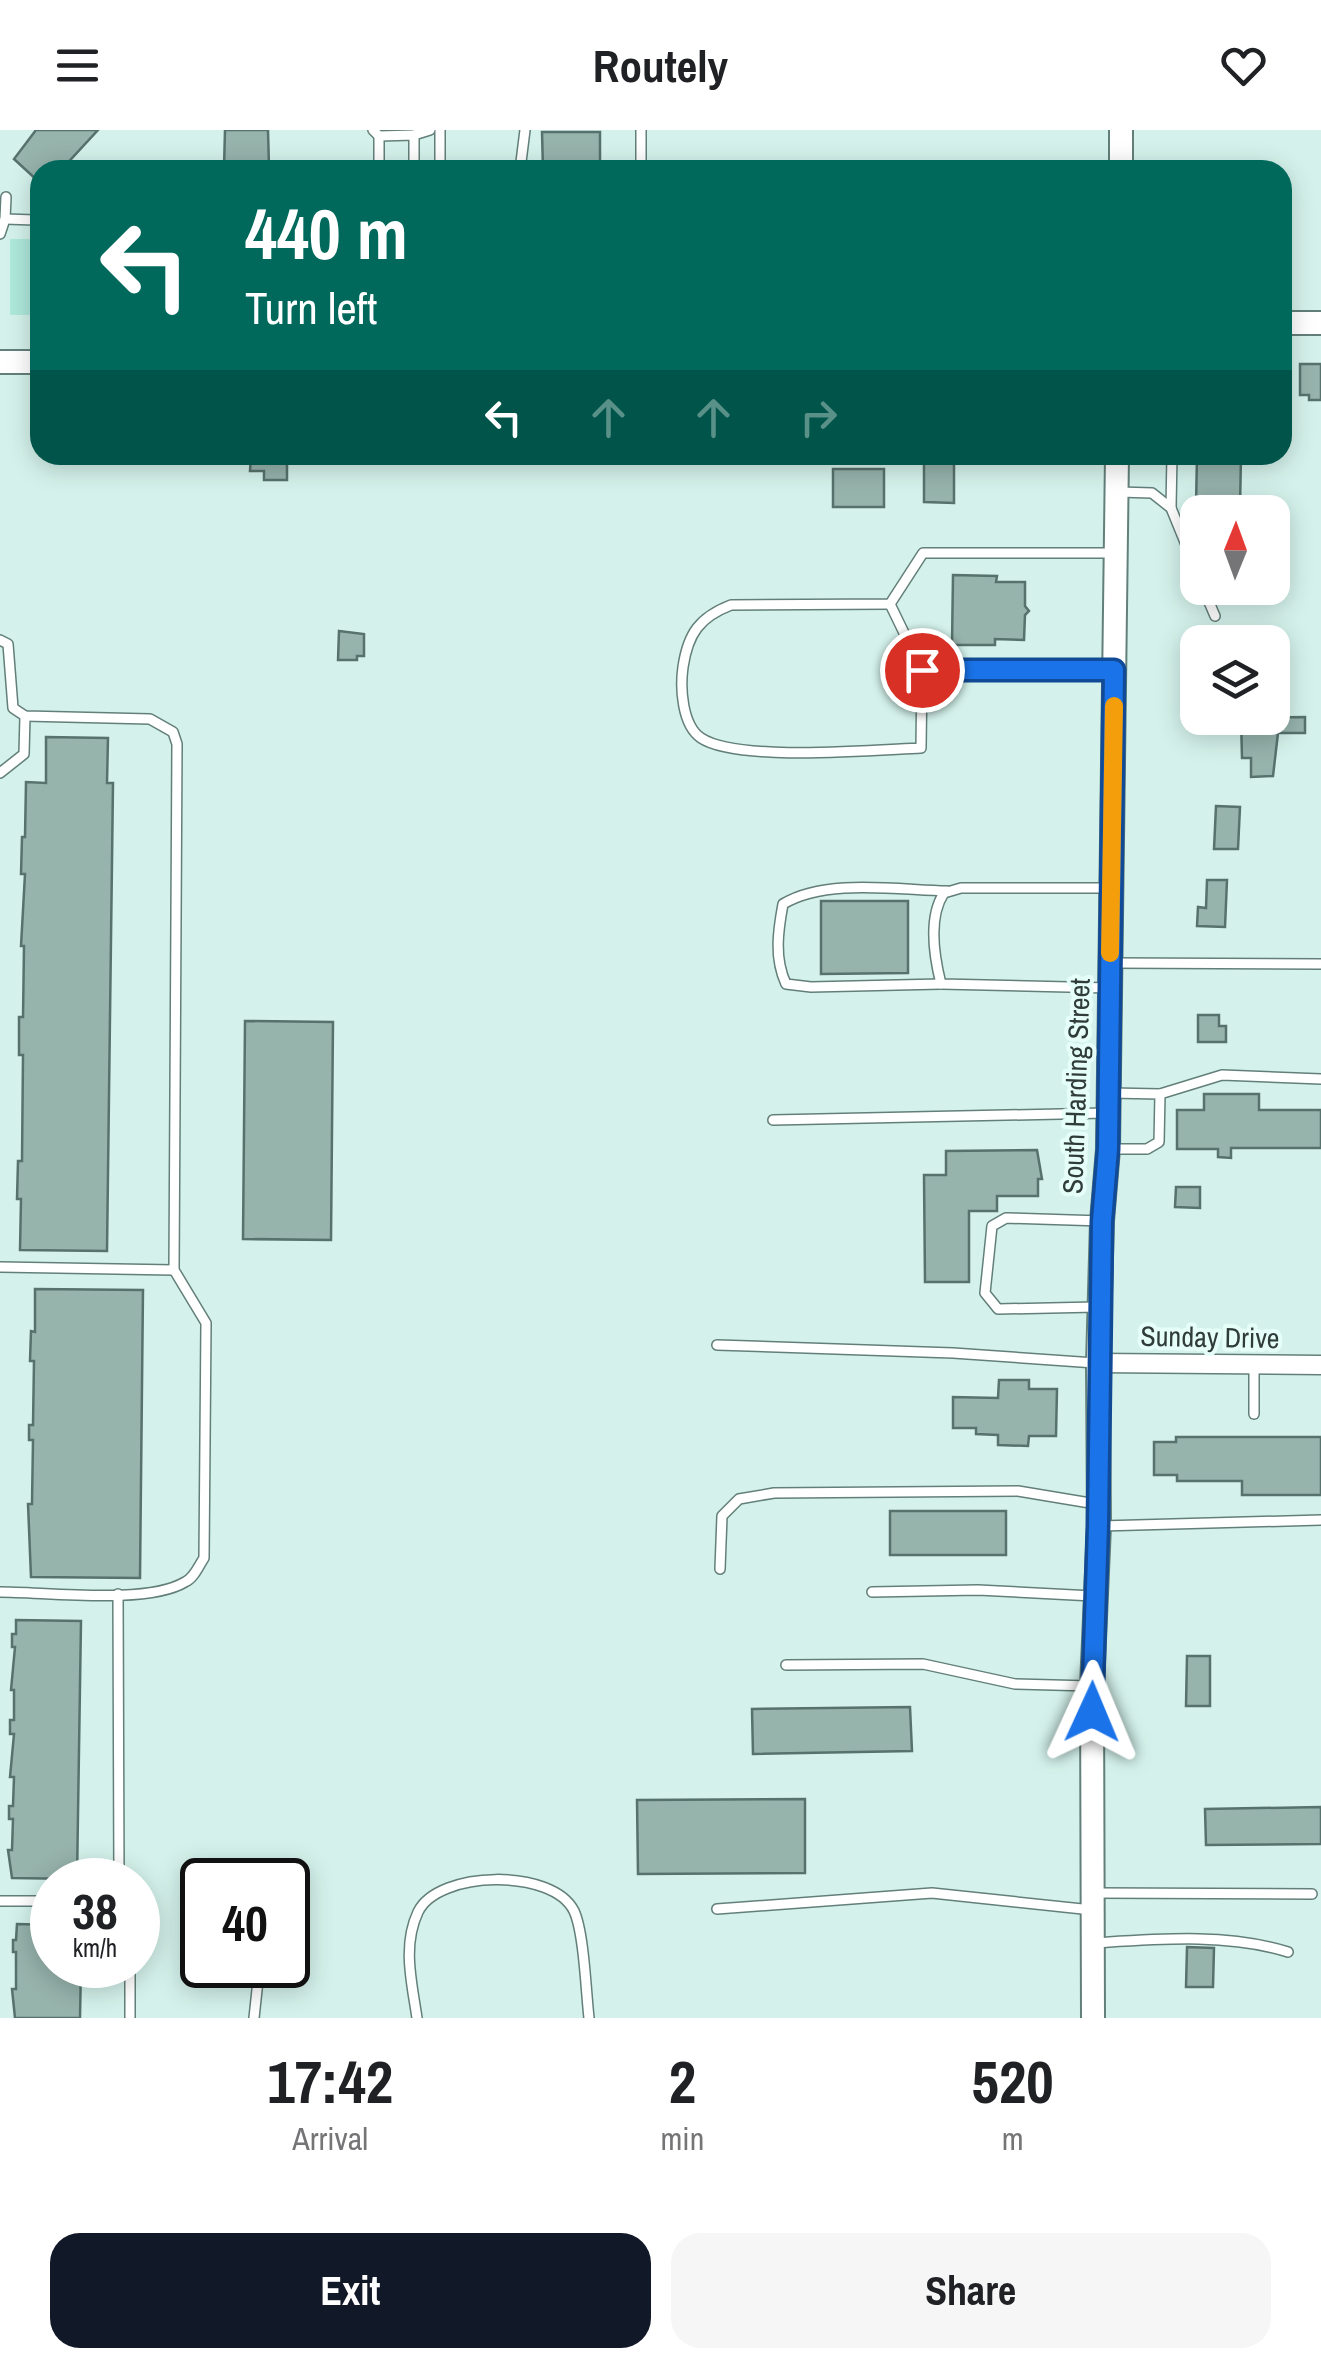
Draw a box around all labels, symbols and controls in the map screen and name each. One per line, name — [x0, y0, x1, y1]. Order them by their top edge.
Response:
text: Routely — [593, 35, 728, 96]
icon: menu — [50, 38, 105, 93]
icon: heart — [1216, 38, 1271, 93]
text: 440 m — [245, 187, 408, 281]
icon: left — [80, 200, 210, 330]
text: Turn left — [245, 277, 377, 338]
icon: left — [476, 390, 531, 445]
icon: ahead — [581, 390, 636, 445]
icon: ahead — [686, 390, 741, 445]
icon: right — [791, 390, 846, 445]
north arrow — [1180, 495, 1290, 605]
map controls — [1180, 495, 1290, 735]
button: layers — [1180, 625, 1290, 735]
pin — [880, 628, 965, 713]
icon: arrive — [895, 643, 950, 698]
street label: South Harding Street — [1053, 978, 1099, 1194]
street label: Sunday Drive — [1140, 1317, 1280, 1357]
position arrow — [1040, 1660, 1144, 1764]
speed limit sign: 40 — [180, 1858, 310, 1988]
text: 38 — [72, 1877, 118, 1945]
text: km/h — [73, 1931, 117, 1965]
text: 17:42 — [267, 2041, 393, 2122]
text: 2 — [669, 2041, 696, 2122]
text: 520 — [972, 2041, 1054, 2122]
text: Arrival — [292, 2117, 368, 2160]
text: min — [660, 2117, 704, 2160]
text: m — [1002, 2117, 1024, 2160]
button: Exit — [50, 2233, 651, 2348]
button: Share — [671, 2233, 1271, 2348]

